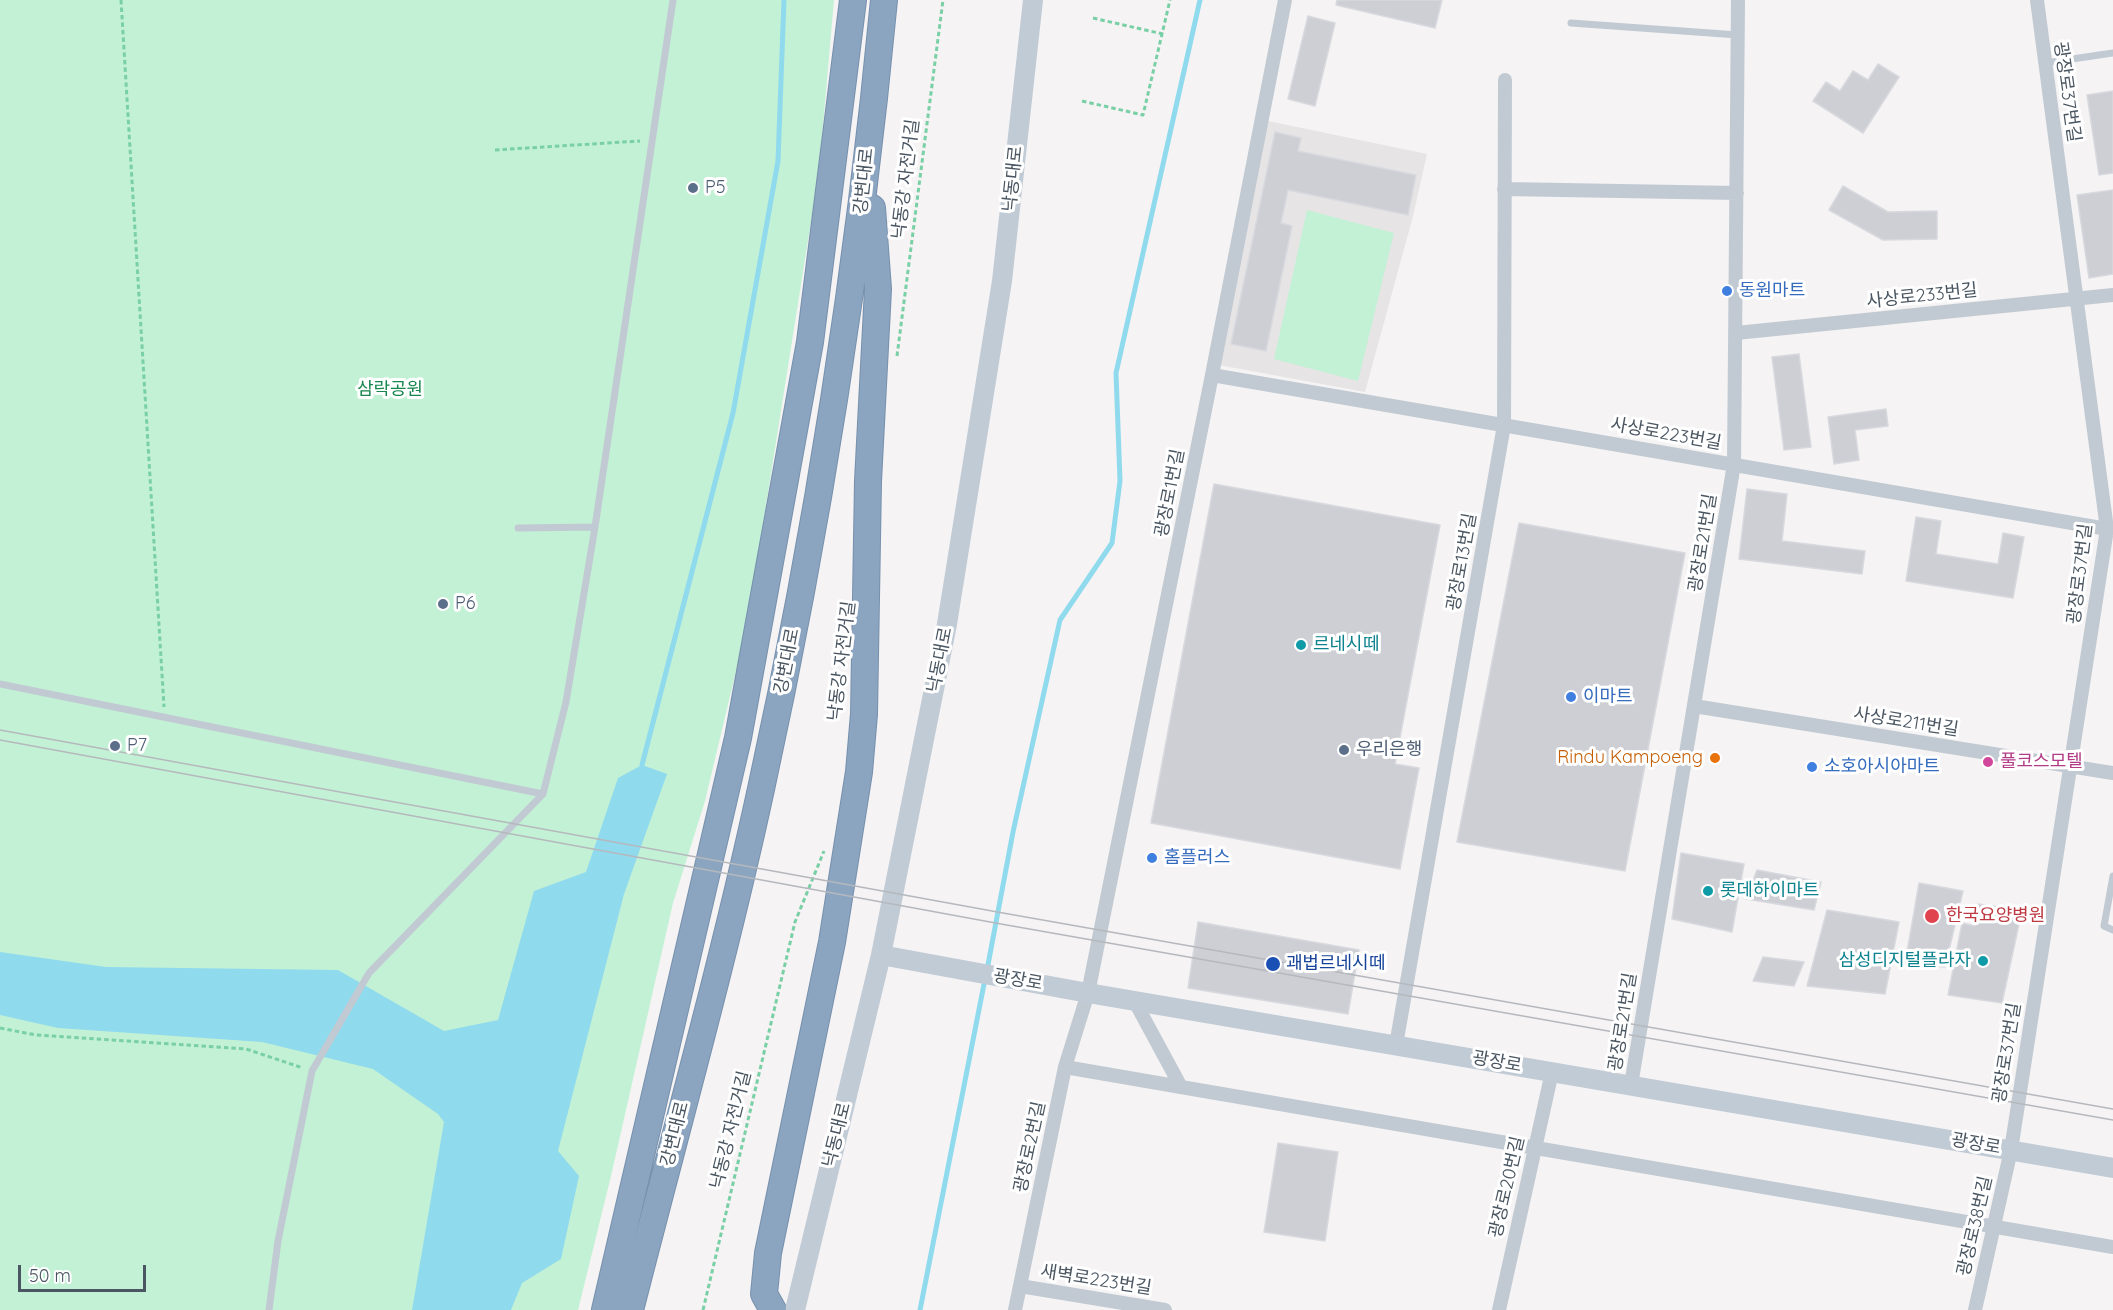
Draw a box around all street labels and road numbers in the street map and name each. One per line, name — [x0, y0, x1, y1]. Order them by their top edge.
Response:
street label: 광장로37번길 — [2049, 40, 2085, 144]
street label: 낙동강 자전거길 — [888, 118, 924, 240]
street label: 낙동대로 — [999, 145, 1027, 213]
street label: 강변대로 — [850, 147, 878, 215]
street label: 사상로233번길 — [1865, 279, 1979, 313]
street label: 사상로223번길 — [1609, 414, 1723, 454]
street label: 광장로1번길 — [1151, 447, 1189, 539]
street label: 광장로21번길 — [1685, 492, 1721, 594]
street label: 광장로13번길 — [1443, 511, 1481, 613]
street label: 광장로37번길 — [2063, 522, 2097, 626]
street label: 낙동강 자전거길 — [824, 600, 860, 722]
street label: 낙동대로 — [923, 625, 957, 695]
street label: 강변대로 — [770, 626, 804, 696]
street label: 사상로211번길 — [1852, 703, 1960, 741]
street label: 광장로 — [992, 965, 1044, 995]
street label: 광장로21번길 — [1605, 971, 1641, 1073]
street label: 광장로37번길 — [1988, 1001, 2026, 1105]
street label: 광장로 — [1471, 1047, 1523, 1077]
street label: 낙동강 자전거길 — [706, 1069, 756, 1191]
street label: 강변대로 — [657, 1099, 693, 1169]
street label: 광장로2번길 — [1010, 1099, 1050, 1195]
street label: 낙동대로 — [819, 1100, 855, 1170]
street label: 광장로 — [1950, 1129, 2002, 1159]
street label: 광장로20번길 — [1485, 1134, 1529, 1240]
street label: 광장로38번길 — [1953, 1174, 1997, 1278]
street label: 새벽로223번길 — [1039, 1261, 1153, 1299]

